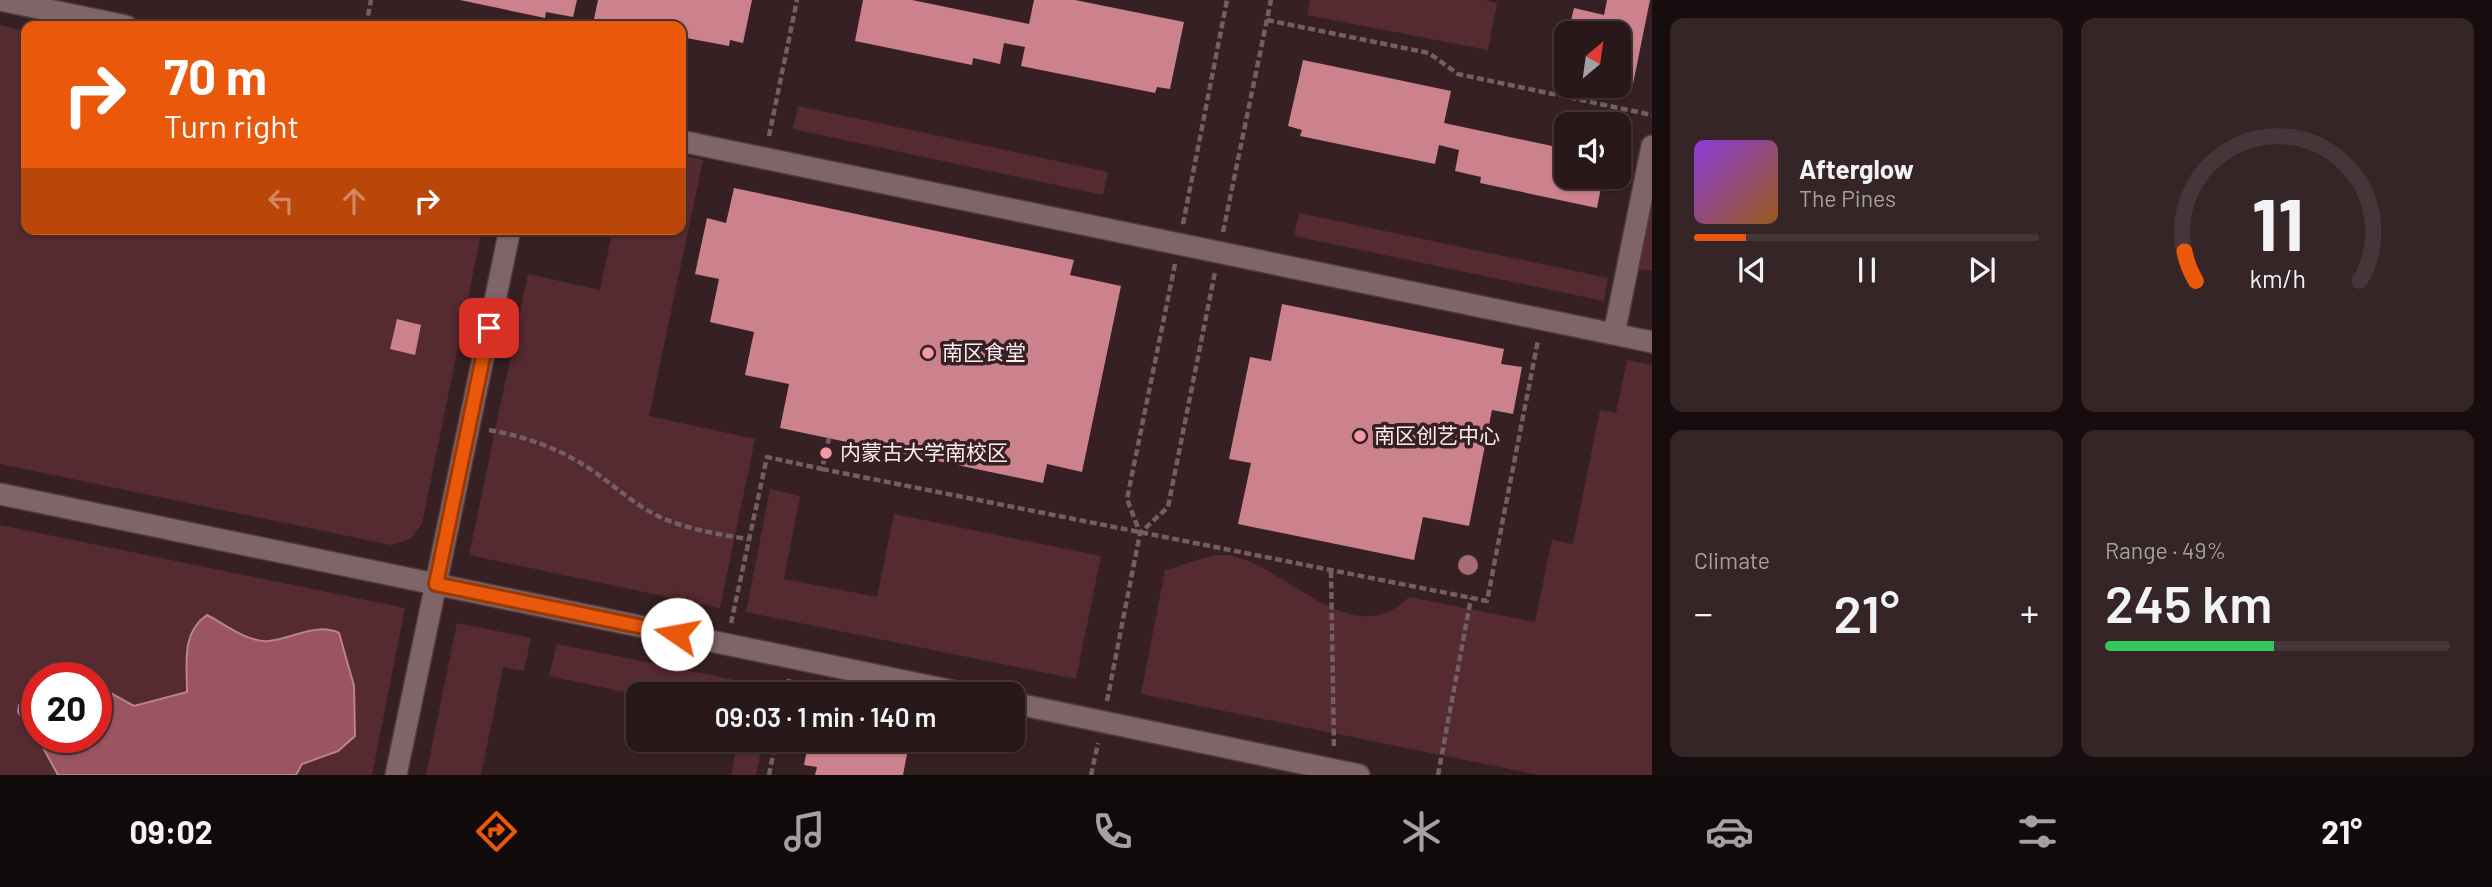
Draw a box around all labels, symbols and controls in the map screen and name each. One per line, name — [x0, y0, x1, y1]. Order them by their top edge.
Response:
north arrow — [1554, 21, 1631, 98]
map controls — [1554, 21, 1631, 189]
text: 70 m — [164, 46, 267, 105]
icon: right — [49, 49, 140, 140]
text: Turn right — [164, 106, 299, 144]
button: sound — [1554, 112, 1631, 189]
text: Afterglow — [1799, 153, 1914, 184]
text: 11 — [2251, 178, 2304, 266]
icon: left — [262, 182, 300, 220]
icon: ahead — [335, 182, 373, 220]
icon: right — [408, 182, 446, 220]
text: The Pines — [1799, 184, 1896, 212]
icon: previous — [1733, 251, 1771, 289]
icon: pause — [1848, 251, 1886, 289]
icon: next — [1963, 251, 2001, 289]
text: km/h — [2249, 263, 2306, 293]
pin — [459, 298, 519, 358]
icon: arrive — [470, 309, 508, 347]
place label: 南区食堂 — [942, 339, 1026, 364]
marker: 南区食堂 — [920, 345, 936, 361]
place label: 南区创艺中心 — [1374, 422, 1500, 447]
marker: 南区创艺中心 — [1352, 428, 1368, 444]
place label: 内蒙古大学南校区 — [840, 439, 1008, 464]
marker: 内蒙古大学南校区 — [818, 445, 834, 461]
text: Range · 49% — [2105, 536, 2226, 564]
text: Climate — [1694, 546, 1770, 574]
text: 245 km — [2105, 571, 2272, 633]
text: 21° — [1833, 581, 1900, 643]
text: − — [1694, 589, 1713, 635]
text: + — [2020, 589, 2039, 635]
position arrow — [640, 597, 714, 671]
speed limit sign: 20 — [21, 662, 112, 753]
text: 09:03 · 1 min · 140 m — [715, 701, 936, 732]
icon: directions — [472, 807, 521, 856]
icon: music — [780, 807, 829, 856]
icon: phone — [1088, 807, 1137, 856]
icon: climate — [1397, 807, 1446, 856]
icon: car — [1705, 807, 1754, 856]
icon: filters — [2013, 807, 2062, 856]
text: 09:02 — [130, 812, 213, 850]
text: 21° — [2321, 812, 2362, 850]

